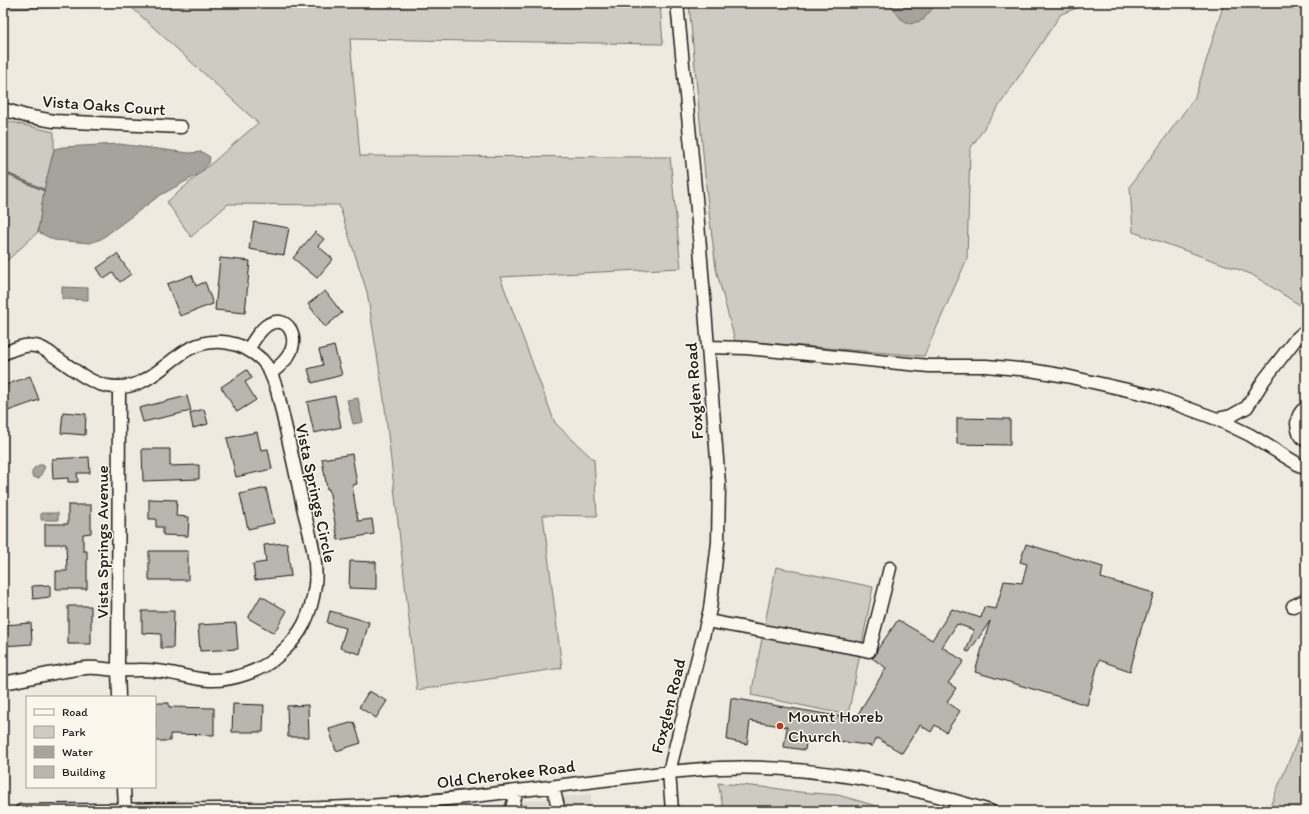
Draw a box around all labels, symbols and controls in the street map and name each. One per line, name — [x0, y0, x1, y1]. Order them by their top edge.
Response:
street label: Vista Oaks Court — [42, 91, 166, 119]
street label: Foxglen Road — [681, 342, 707, 440]
street label: Vista Springs Circle — [291, 422, 341, 564]
street label: Vista Springs Avenue — [92, 465, 112, 619]
street label: Foxglen Road — [647, 656, 689, 756]
legend — [26, 696, 156, 788]
text: Road — [62, 705, 88, 719]
place label: Mount Horeb Church — [788, 706, 883, 746]
marker: Mount Horeb Church — [775, 721, 785, 731]
text: Park — [62, 725, 86, 739]
text: Water — [62, 745, 93, 759]
street label: Old Cherokee Road — [436, 756, 577, 792]
text: Building — [62, 765, 106, 779]

